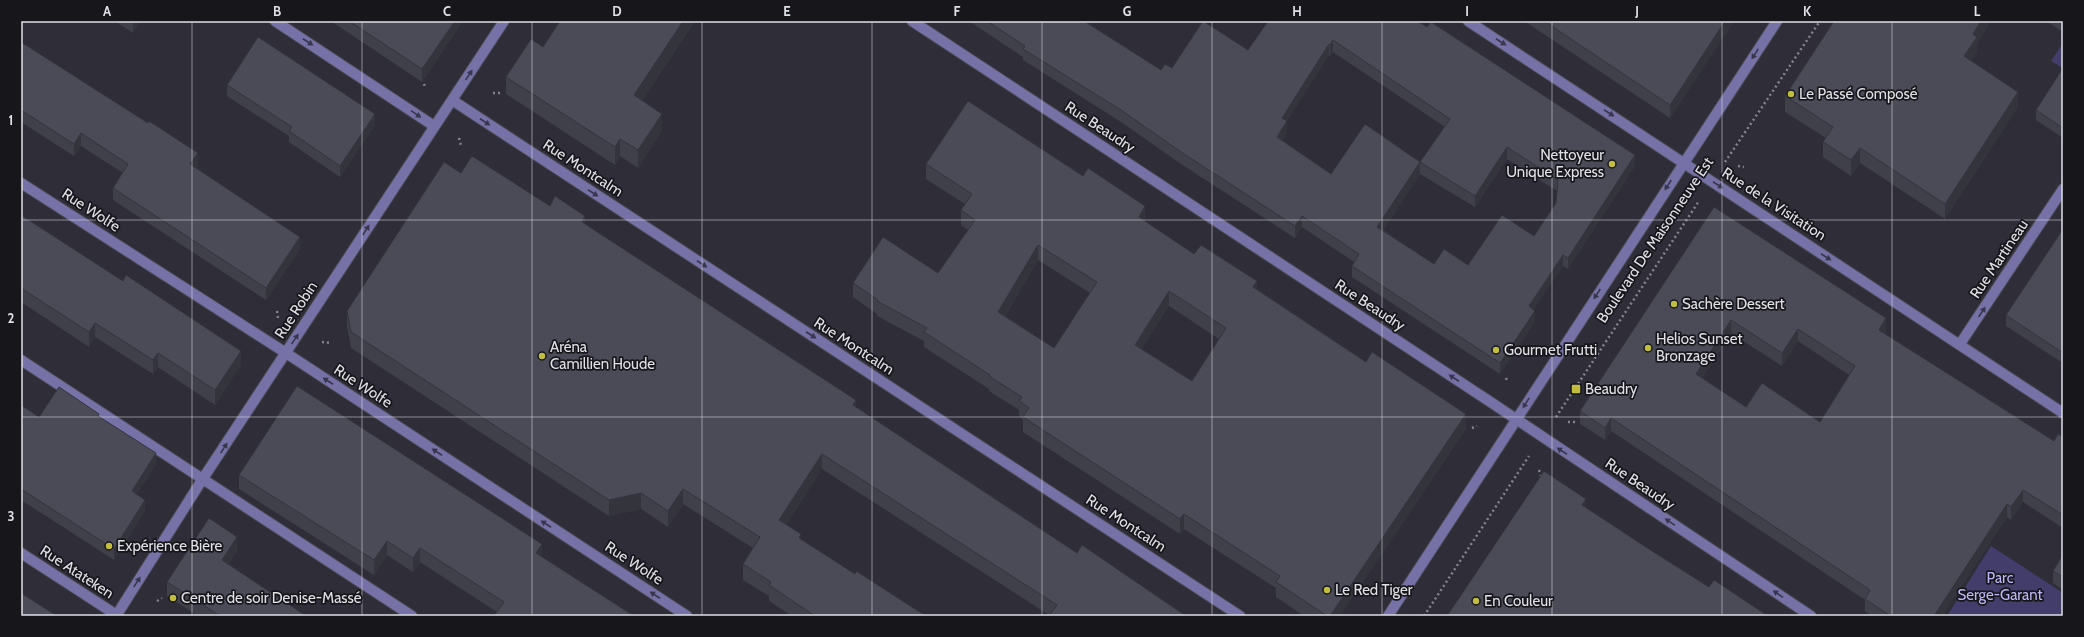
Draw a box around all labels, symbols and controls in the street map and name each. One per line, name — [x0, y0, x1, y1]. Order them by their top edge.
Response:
text: A — [103, 3, 112, 19]
text: B — [273, 3, 281, 19]
text: C — [443, 3, 451, 19]
text: D — [612, 3, 622, 19]
text: E — [783, 3, 791, 19]
text: F — [954, 3, 961, 19]
text: G — [1123, 3, 1132, 19]
text: H — [1292, 3, 1302, 19]
text: I — [1465, 3, 1469, 19]
text: J — [1634, 3, 1639, 19]
text: K — [1803, 3, 1812, 19]
text: L — [1974, 3, 1981, 19]
one-way arrow — [1496, 38, 1506, 46]
one-way arrow — [302, 39, 313, 46]
one-way arrow — [1751, 48, 1759, 59]
one-way arrow — [465, 70, 473, 80]
place label: Le Passé Composé — [1799, 85, 1918, 103]
marker: Le Passé Composé — [1786, 89, 1796, 99]
street label: Rue Beaudry — [1061, 98, 1139, 157]
one-way arrow — [411, 110, 421, 118]
one-way arrow — [1604, 110, 1615, 117]
text: 1 — [9, 112, 13, 128]
one-way arrow — [479, 118, 491, 125]
street label: Rue Montcalm — [540, 135, 626, 201]
place label: Nettoyeur Unique Express — [1506, 146, 1604, 181]
street label: Boulevard De Maisonneuve Est — [1593, 154, 1717, 326]
marker: Nettoyeur Unique Express — [1607, 159, 1617, 169]
street label: Rue de la Visitation — [1719, 164, 1829, 244]
one-way arrow — [1664, 180, 1672, 191]
one-way arrow — [1713, 181, 1723, 189]
street label: Rue Wolfe — [59, 185, 124, 236]
one-way arrow — [588, 189, 599, 197]
street label: Rue Martineau — [1966, 216, 2032, 302]
one-way arrow — [362, 225, 370, 235]
one-way arrow — [1821, 253, 1832, 260]
one-way arrow — [697, 260, 707, 268]
street label: Rue Beaudry — [1331, 276, 1409, 335]
street label: Rue Robin — [271, 278, 321, 342]
one-way arrow — [1593, 289, 1601, 300]
place label: Sachère Dessert — [1682, 295, 1785, 313]
marker: Sachère Dessert — [1669, 299, 1679, 309]
one-way arrow — [1978, 307, 1986, 317]
text: 2 — [8, 310, 15, 326]
street label: Rue Montcalm — [811, 313, 897, 379]
place label: Helios Sunset Bronzage — [1656, 330, 1742, 365]
one-way arrow — [806, 331, 816, 339]
one-way arrow — [291, 334, 299, 344]
place label: Aréna Camillien Houde — [550, 338, 655, 373]
place label: Gourmet Frutti — [1504, 341, 1597, 359]
marker: Helios Sunset Bronzage — [1643, 343, 1653, 353]
marker: Gourmet Frutti — [1491, 345, 1501, 355]
marker: Aréna Camillien Houde — [537, 351, 547, 361]
street label: Rue Wolfe — [331, 361, 396, 412]
one-way arrow — [1448, 374, 1460, 381]
one-way arrow — [323, 377, 334, 385]
place label: Beaudry — [1585, 380, 1638, 398]
marker: Beaudry — [1570, 383, 1582, 395]
one-way arrow — [1523, 398, 1530, 409]
one-way arrow — [220, 443, 228, 453]
one-way arrow — [1556, 447, 1568, 454]
one-way arrow — [431, 449, 443, 456]
street label: Rue Beaudry — [1602, 454, 1679, 514]
street label: Rue Montcalm — [1083, 490, 1169, 556]
text: 3 — [7, 508, 15, 524]
one-way arrow — [1664, 519, 1676, 526]
one-way arrow — [540, 520, 552, 527]
place label: Expérience Bière — [117, 537, 222, 555]
street label: Rue Wolfe — [602, 538, 667, 589]
marker: Expérience Bière — [104, 541, 114, 551]
street label: Rue Atateken — [37, 542, 117, 602]
park label: Parc Serge-Garant — [1957, 569, 2043, 604]
one-way arrow — [134, 576, 141, 588]
place label: Le Red Tiger — [1335, 581, 1413, 599]
marker: Le Red Tiger — [1322, 585, 1332, 595]
place label: Centre de soir Denise-Massé — [181, 589, 362, 607]
one-way arrow — [649, 591, 661, 598]
one-way arrow — [1772, 591, 1784, 598]
place label: En Couleur — [1484, 592, 1553, 610]
marker: Centre de soir Denise-Massé — [168, 593, 178, 603]
marker: En Couleur — [1471, 596, 1481, 606]

